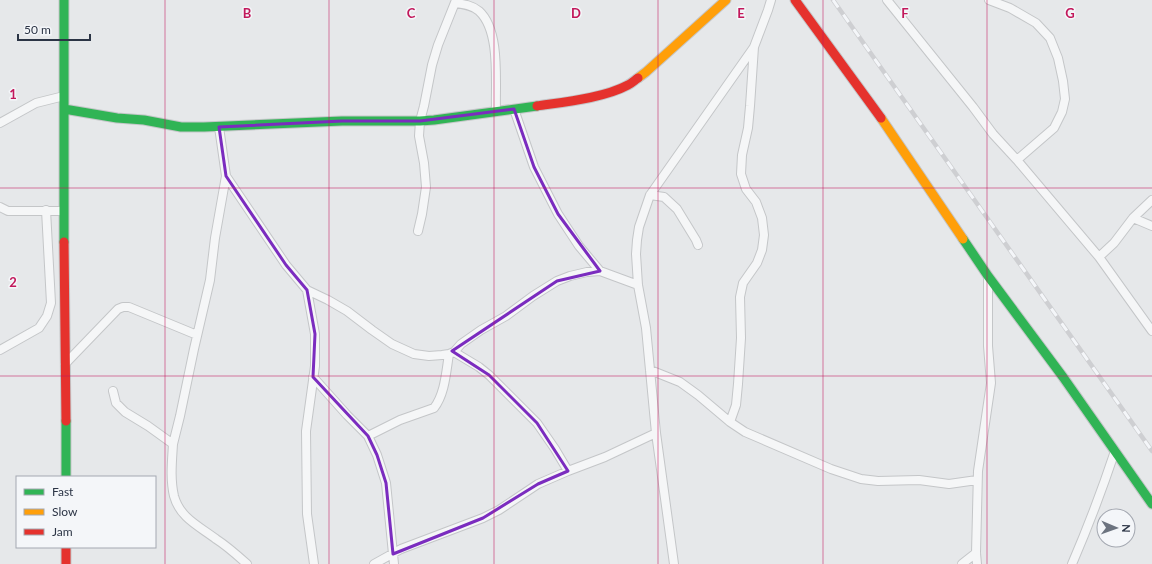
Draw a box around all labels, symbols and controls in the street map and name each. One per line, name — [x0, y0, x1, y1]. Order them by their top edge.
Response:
text: B — [243, 5, 252, 21]
text: C — [407, 5, 416, 21]
text: D — [571, 5, 581, 21]
text: E — [737, 5, 745, 21]
text: F — [901, 5, 909, 21]
text: G — [1065, 5, 1075, 21]
scale bar — [18, 16, 90, 42]
text: 50 m — [24, 22, 51, 37]
text: 1 — [9, 86, 17, 102]
text: 2 — [9, 274, 17, 290]
legend — [16, 476, 156, 548]
text: Fast — [52, 484, 74, 499]
text: Slow — [52, 504, 78, 519]
north arrow — [1096, 508, 1136, 548]
text: Jam — [52, 524, 73, 539]
text: N — [1120, 524, 1133, 533]

